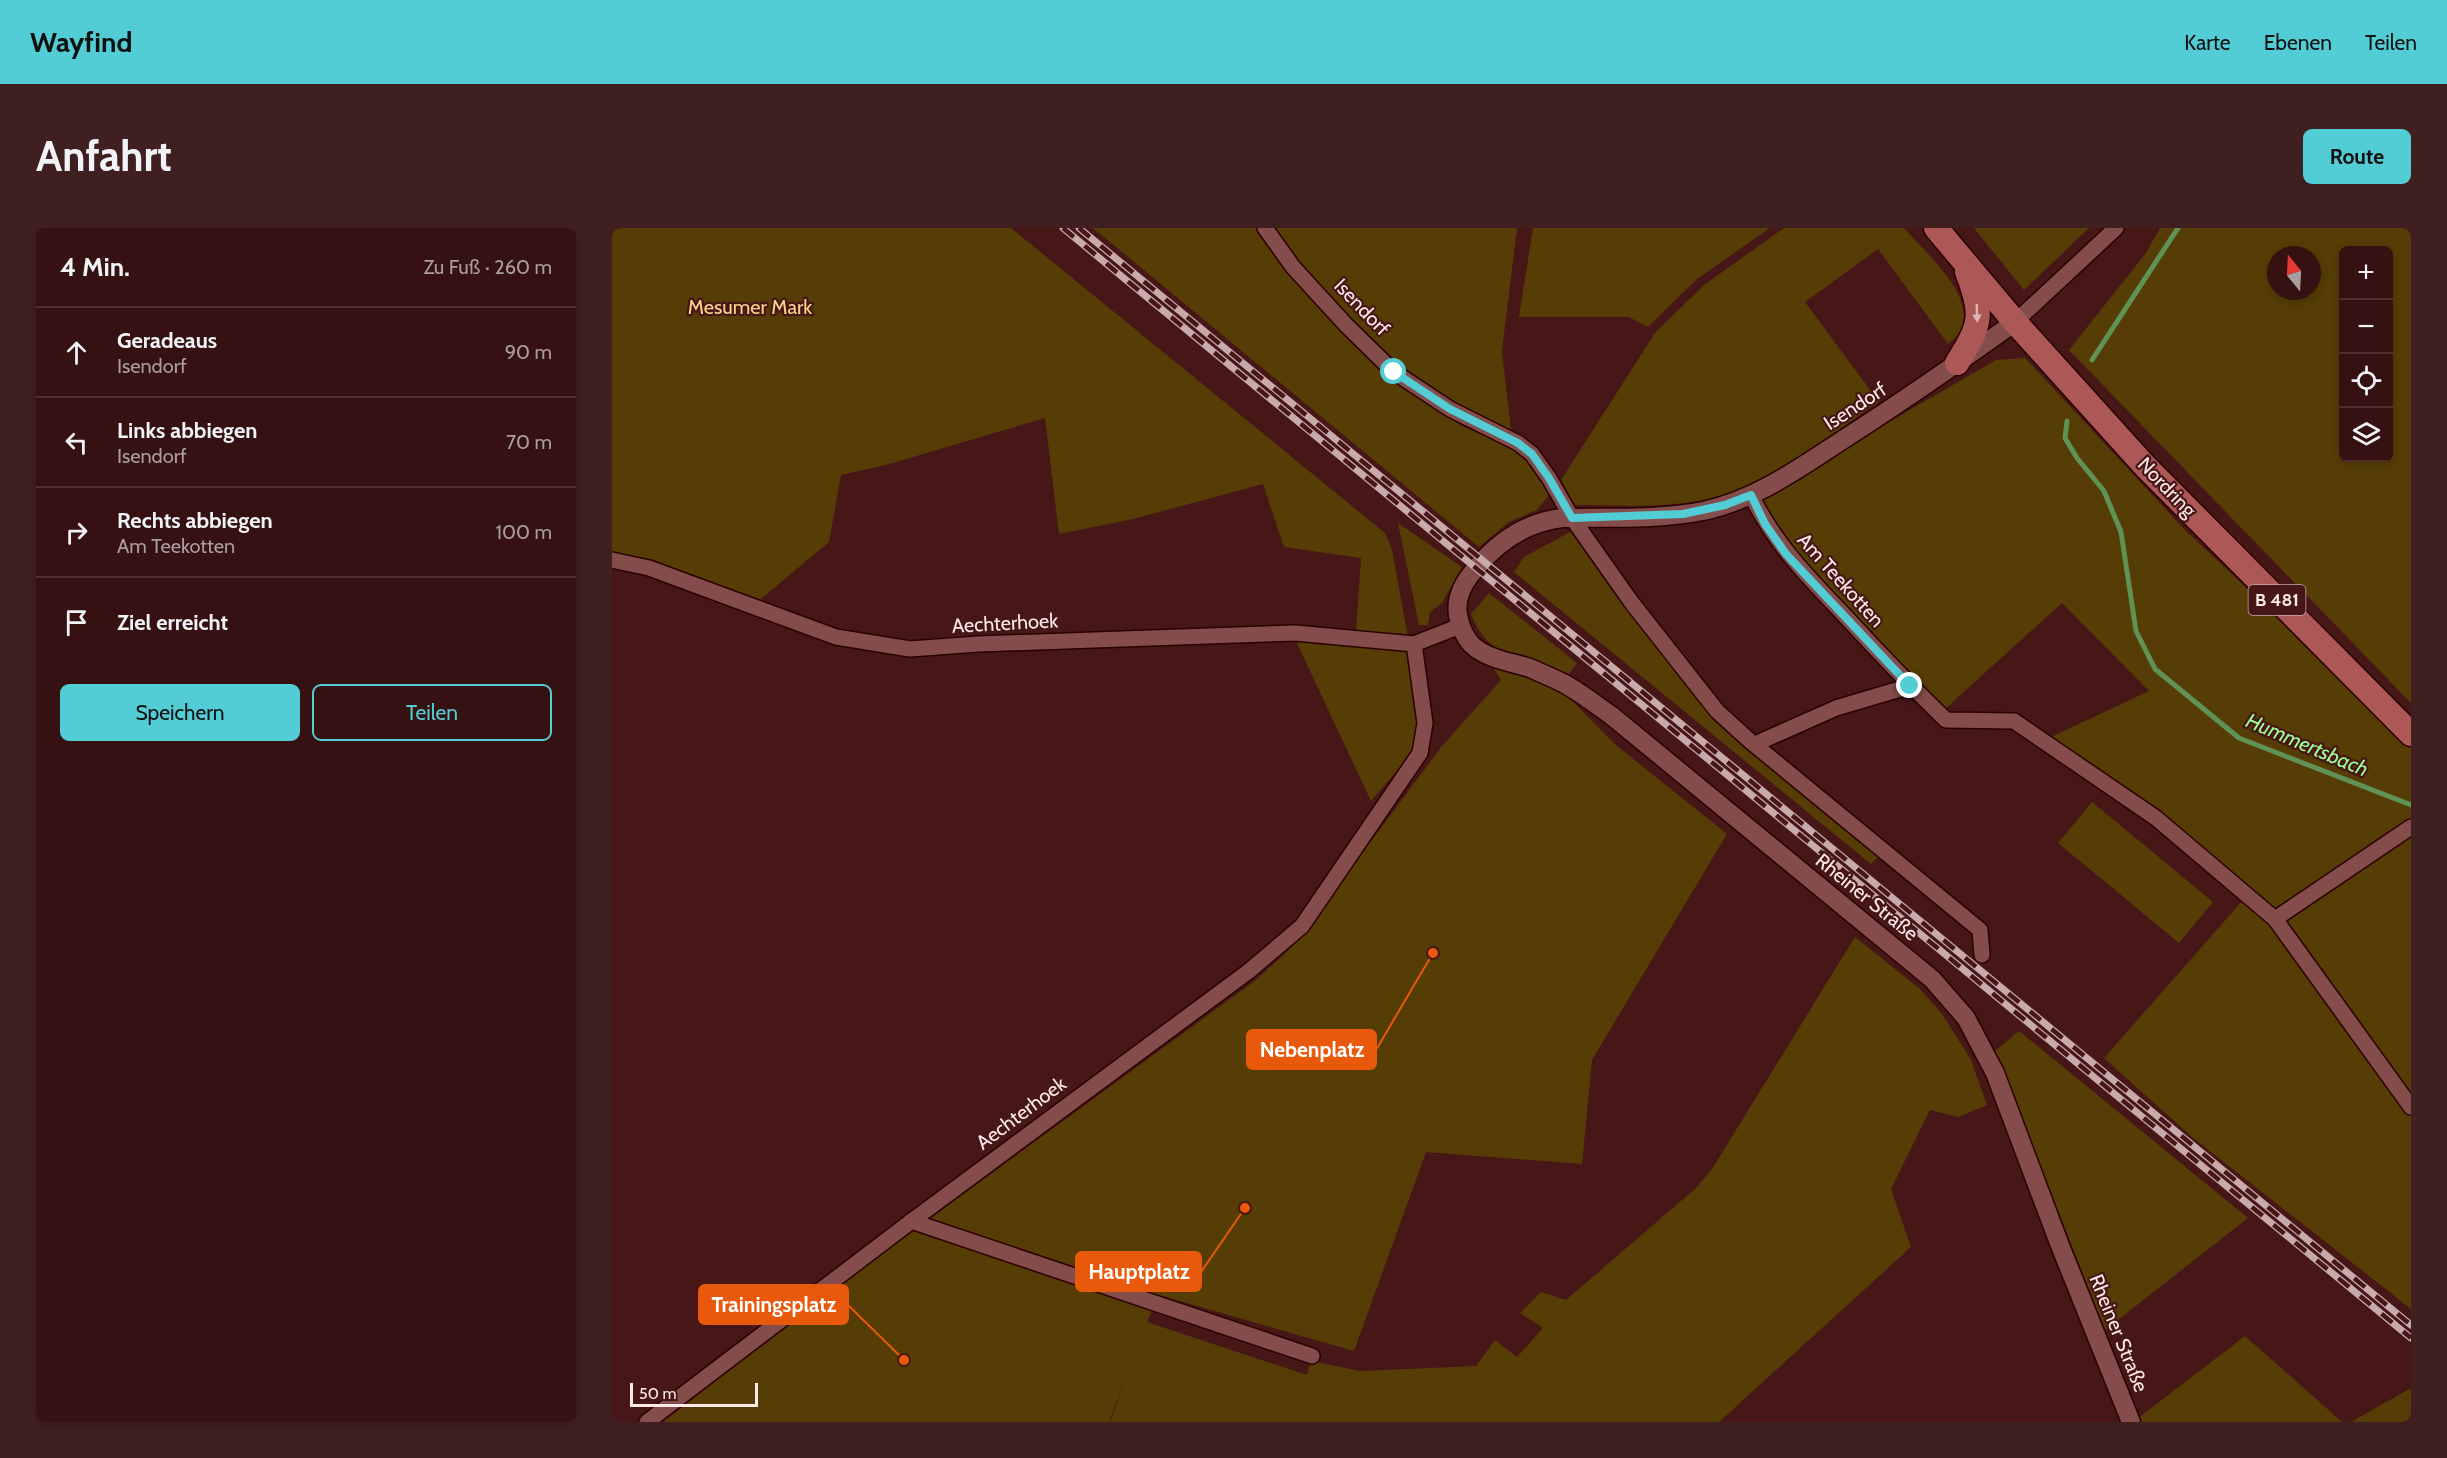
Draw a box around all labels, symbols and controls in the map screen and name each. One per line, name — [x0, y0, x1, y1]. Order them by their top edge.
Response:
text: Wayfind — [30, 25, 132, 59]
text: Karte — [2184, 30, 2231, 55]
text: Ebenen — [2264, 30, 2332, 55]
text: Teilen — [2365, 30, 2417, 55]
button: Route — [2303, 129, 2411, 184]
text: Anfahrt — [36, 130, 172, 182]
north arrow — [2267, 246, 2321, 300]
map controls — [2339, 246, 2393, 462]
button: + — [2339, 246, 2393, 300]
text: 4 Min. — [60, 251, 130, 283]
text: Zu Fuß · 260 m — [423, 255, 552, 279]
street label: Isendorf — [1329, 274, 1395, 341]
park label: Mesumer Mark — [688, 295, 812, 319]
button: − — [2339, 300, 2393, 354]
one-way arrow — [1972, 304, 1982, 323]
text: Geradeaus — [117, 327, 217, 354]
icon: ahead — [60, 336, 93, 369]
text: 90 m — [505, 340, 552, 364]
text: Isendorf — [117, 354, 187, 378]
button: locate — [2339, 354, 2393, 408]
route start — [1380, 358, 1406, 384]
street label: Isendorf — [1819, 377, 1891, 435]
button: layers — [2339, 408, 2393, 462]
text: Links abbiegen — [117, 417, 257, 444]
icon: left — [60, 426, 93, 459]
text: 70 m — [506, 430, 552, 454]
text: Isendorf — [117, 444, 187, 468]
street label: Nordring — [2133, 452, 2202, 523]
text: Rechts abbiegen — [117, 507, 273, 534]
icon: right — [60, 516, 93, 549]
text: 100 m — [496, 520, 552, 544]
street label: Am Teekotten — [1793, 528, 1889, 632]
text: Am Teekotten — [117, 534, 235, 558]
road number: B 481 — [2248, 585, 2306, 615]
icon: arrive — [60, 606, 93, 639]
street label: Aechterhoek — [951, 608, 1059, 638]
text: Ziel erreicht — [117, 609, 228, 636]
route end — [1896, 672, 1922, 698]
button: Speichern — [60, 684, 300, 741]
button: Teilen — [312, 684, 552, 741]
water label: Hummertsbach — [2242, 708, 2372, 782]
street label: Rheiner Straße — [1811, 848, 1923, 946]
callout: Nebenplatz — [1247, 1030, 1376, 1069]
text: Nebenplatz — [1260, 1037, 1364, 1062]
street label: Aechterhoek — [971, 1071, 1071, 1155]
callout: Hauptplatz — [1076, 1252, 1201, 1291]
text: Hauptplatz — [1088, 1259, 1190, 1284]
street label: Rheiner Straße — [2084, 1271, 2154, 1395]
callout: Trainingsplatz — [699, 1285, 848, 1324]
text: Trainingsplatz — [712, 1292, 836, 1317]
scale bar — [630, 1380, 758, 1408]
text: 50 m — [639, 1384, 676, 1403]

